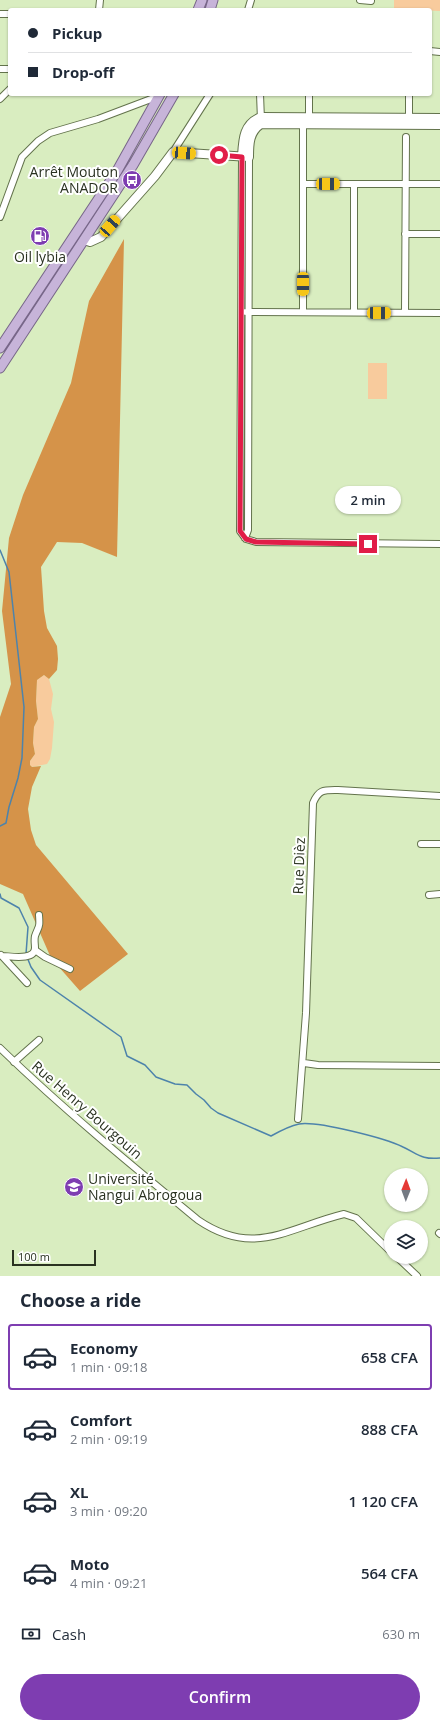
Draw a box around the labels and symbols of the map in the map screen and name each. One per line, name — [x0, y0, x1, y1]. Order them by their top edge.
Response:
car — [172, 146, 196, 160]
route start — [210, 146, 228, 164]
place label: Arrêt Mouton ANADOR — [30, 162, 118, 197]
bus stop icon: Arrêt Mouton ANADOR — [121, 169, 143, 191]
car — [316, 178, 340, 190]
car — [98, 213, 122, 239]
fuel station icon: Oil lybia — [29, 225, 51, 247]
place label: Oil lybia — [14, 247, 66, 266]
car — [297, 272, 309, 296]
car — [367, 307, 391, 319]
callout: 2 min — [335, 486, 401, 514]
route end — [359, 535, 377, 553]
street label: Rue Dièz — [288, 837, 309, 895]
street label: Rue Henry Bourgouin — [28, 1056, 147, 1163]
north arrow — [384, 1168, 428, 1212]
place label: Université Nangui Abrogoua — [88, 1169, 202, 1204]
school or university icon: Université Nangui Abrogoua — [63, 1176, 85, 1198]
scale bar — [12, 1248, 96, 1267]

